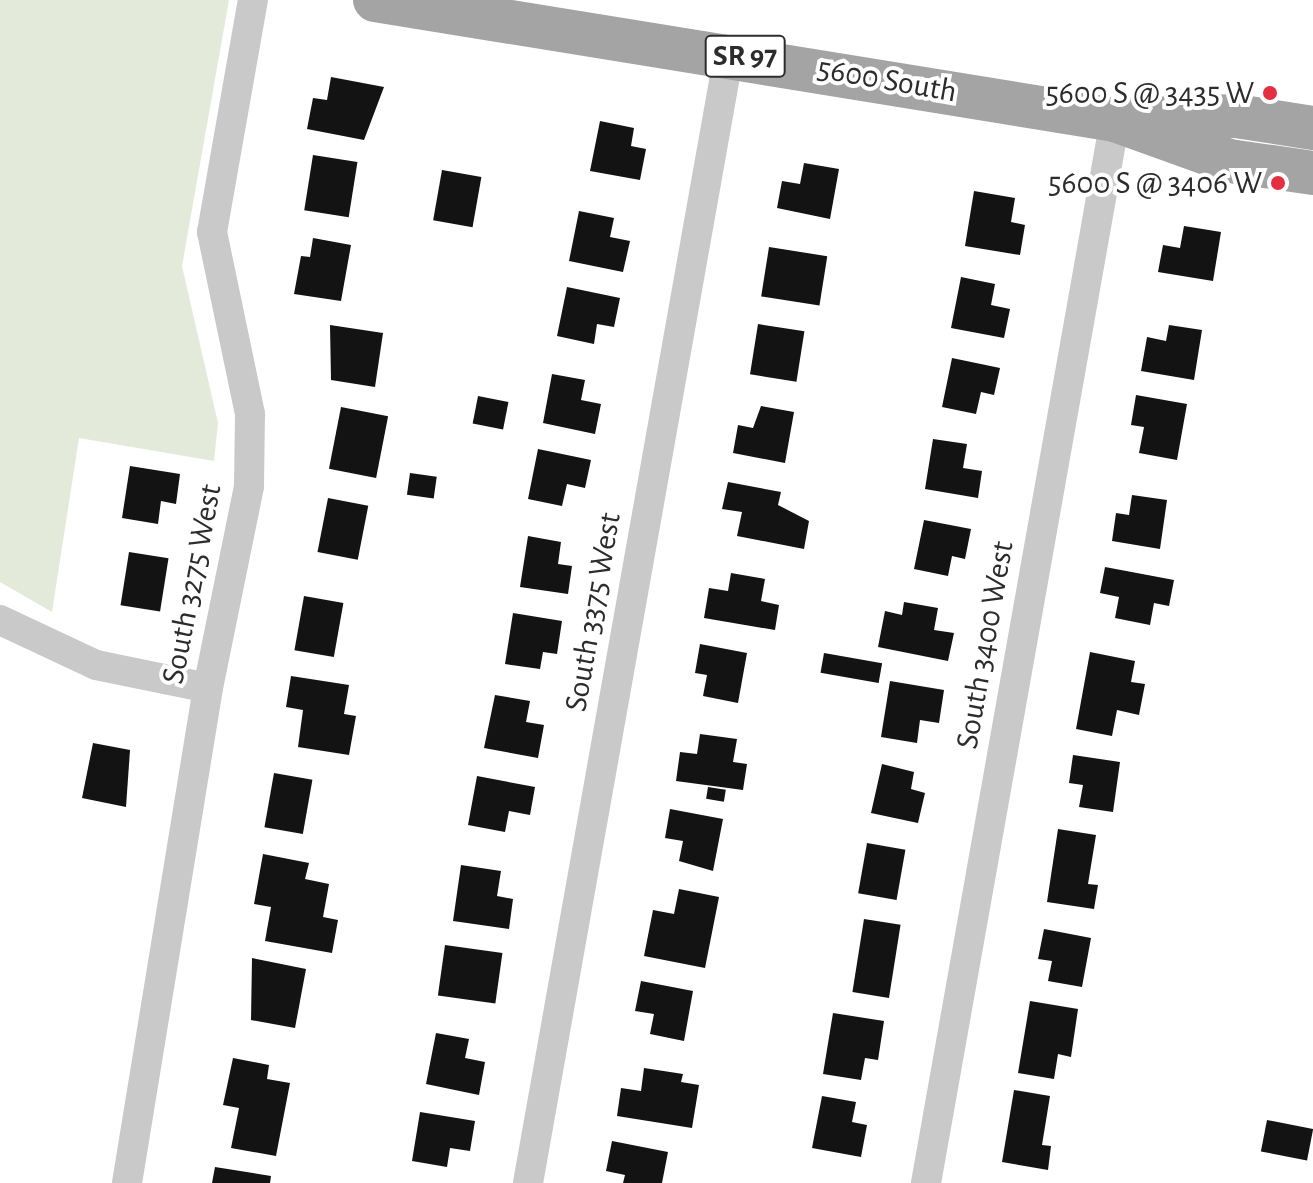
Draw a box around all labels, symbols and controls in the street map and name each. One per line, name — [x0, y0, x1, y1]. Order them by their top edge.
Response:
road number: SR 97 — [703, 30, 787, 82]
street label: 5600 South — [814, 49, 960, 111]
place label: 5600 S @ 3435 W — [1045, 74, 1254, 112]
marker: 5600 S @ 3435 W — [1261, 84, 1279, 102]
place label: 5600 S @ 3406 W — [1048, 164, 1262, 202]
marker: 5600 S @ 3406 W — [1269, 174, 1287, 192]
street label: South 3275 West — [154, 481, 230, 687]
street label: South 3375 West — [557, 510, 629, 714]
street label: South 3400 West — [948, 538, 1022, 752]

